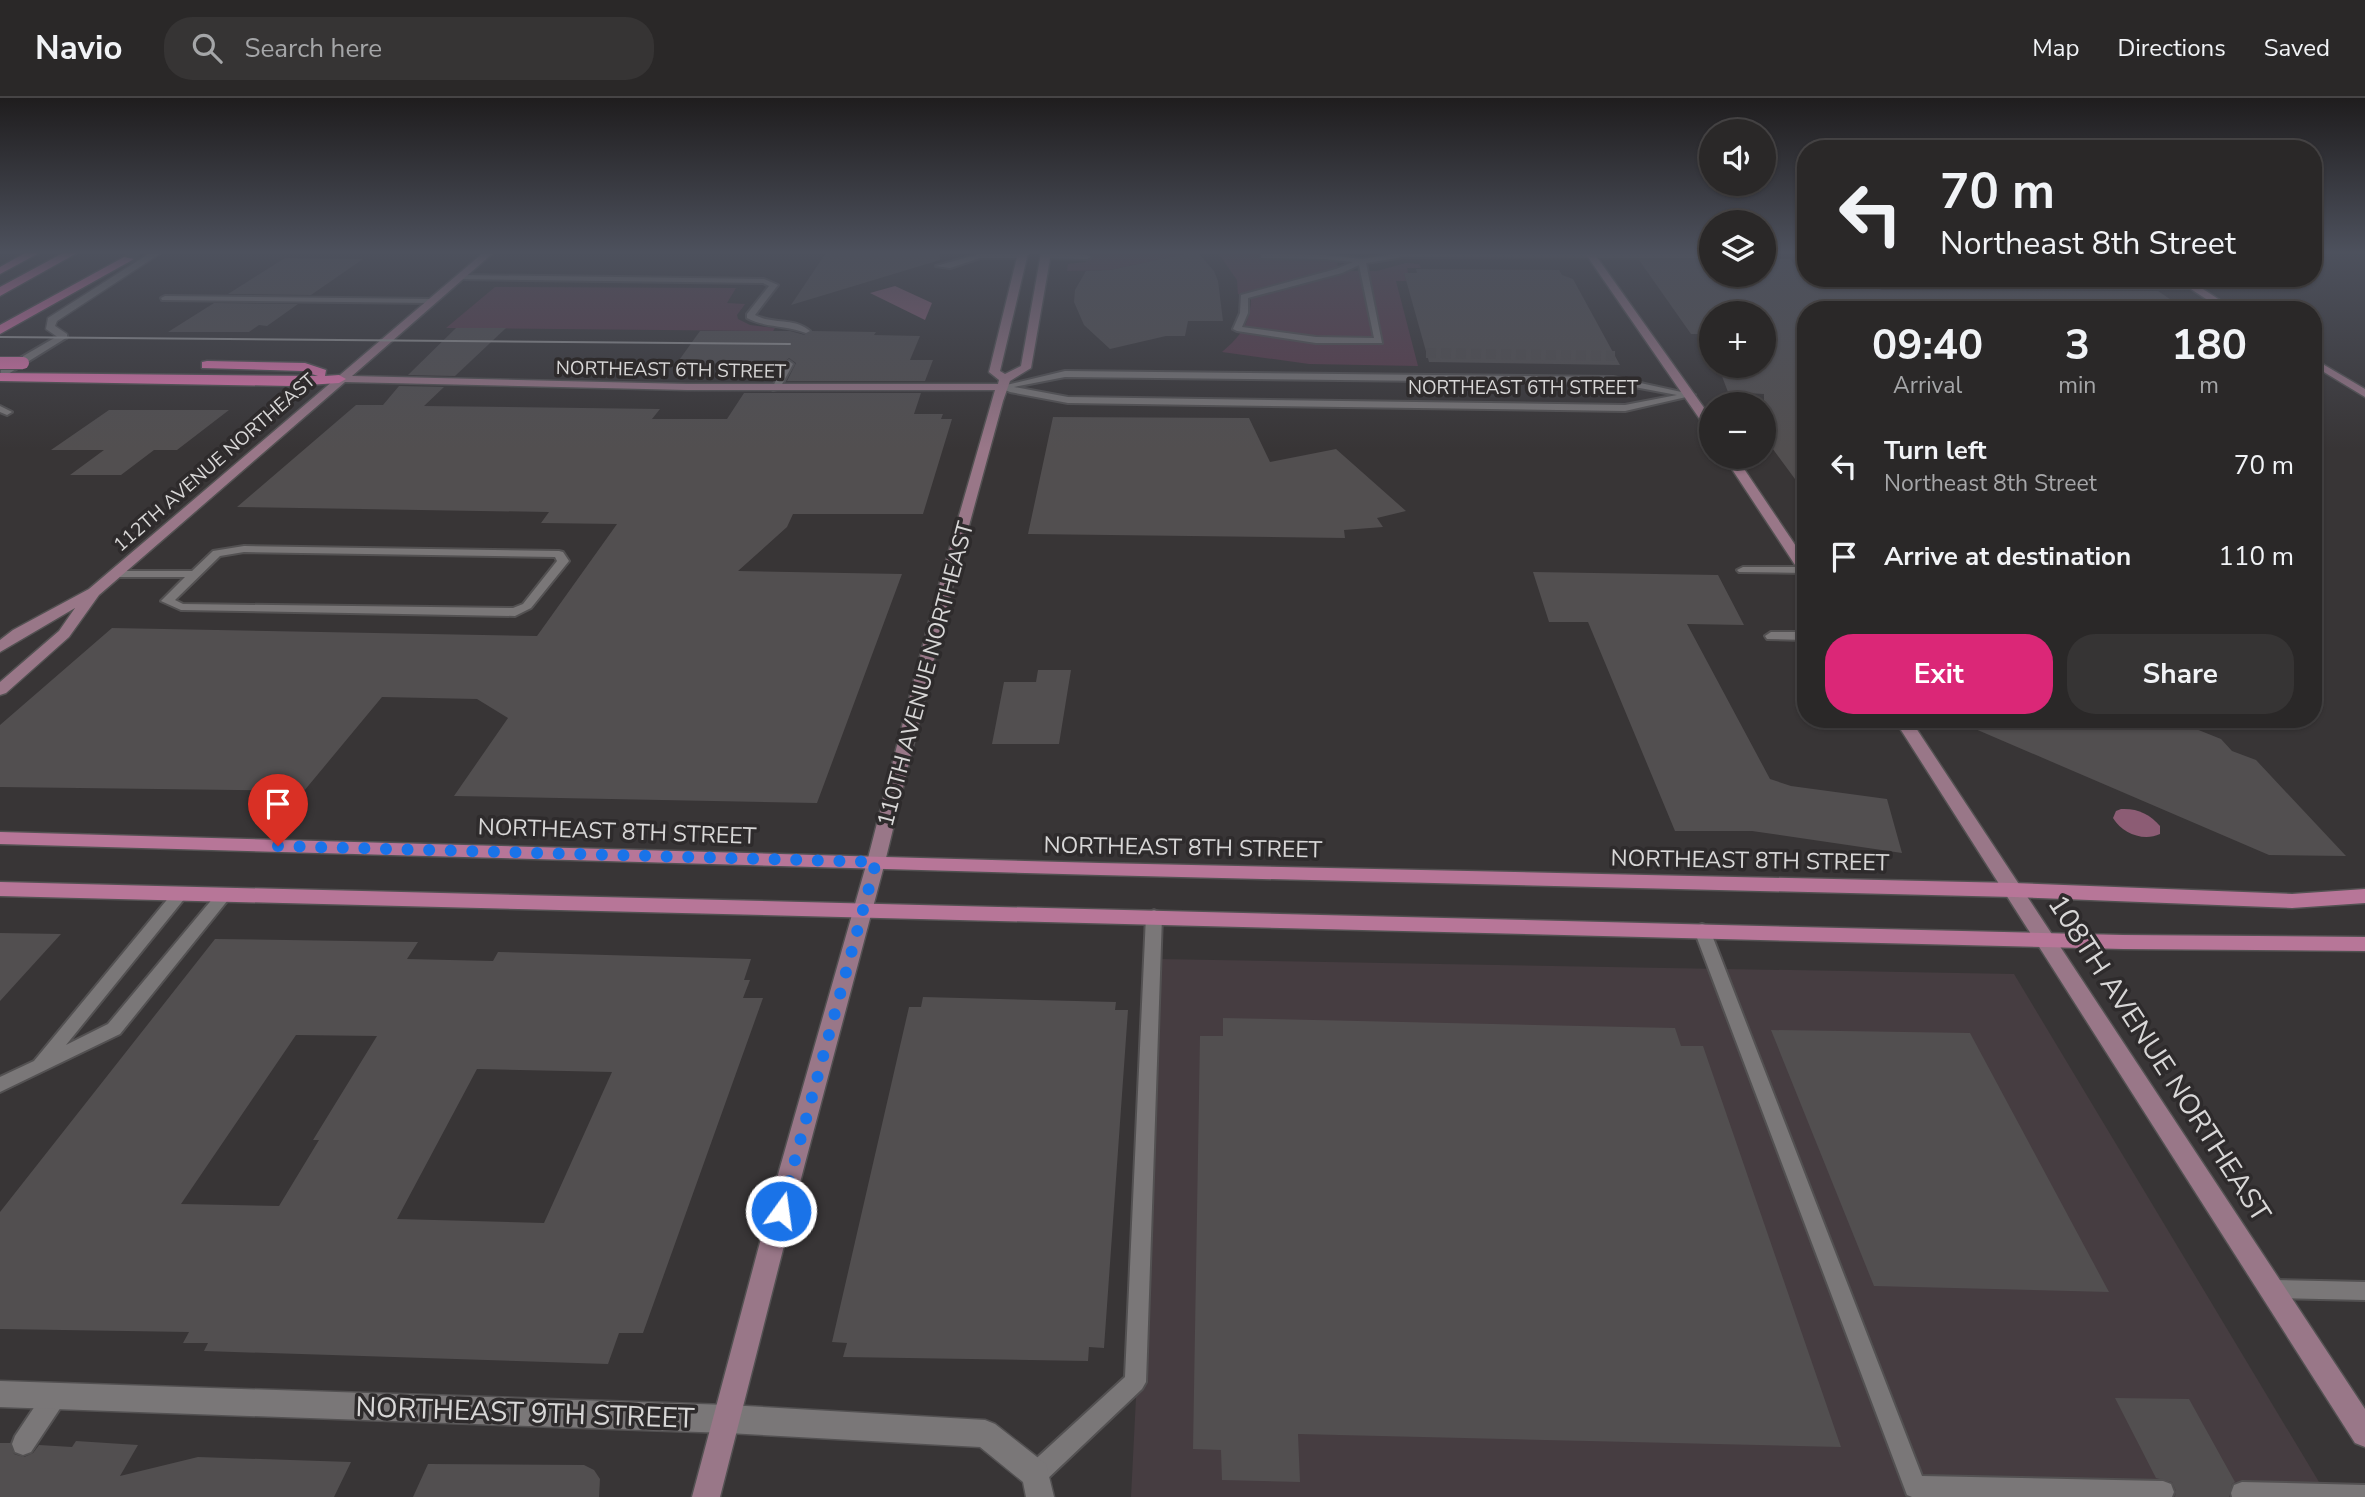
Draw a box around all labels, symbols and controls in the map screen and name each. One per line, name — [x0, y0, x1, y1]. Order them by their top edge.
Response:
search box — [164, 17, 654, 80]
text: Navio — [35, 26, 122, 71]
icon: search — [188, 29, 226, 67]
text: Search here — [244, 31, 382, 66]
text: Map — [2032, 32, 2079, 64]
text: Directions — [2117, 32, 2226, 64]
text: Saved — [2264, 32, 2330, 64]
map controls — [1699, 119, 1776, 469]
button: sound — [1699, 119, 1776, 196]
text: 70 m — [1940, 158, 2055, 225]
icon: left — [1825, 168, 1916, 259]
button: layers — [1699, 210, 1776, 287]
text: Northeast 8th Street — [1940, 222, 2236, 265]
button: + — [1699, 301, 1776, 378]
text: 09:40 — [1872, 317, 1983, 374]
text: 3 — [2065, 317, 2090, 374]
text: 180 — [2171, 317, 2247, 374]
street label: NORTHEAST 6TH STREET — [556, 355, 787, 385]
street label: 112TH AVENUE NORTHEAST — [108, 367, 322, 558]
text: Arrival — [1893, 370, 1962, 401]
text: min — [2058, 370, 2096, 401]
text: m — [2199, 370, 2219, 401]
street label: NORTHEAST 6TH STREET — [1408, 375, 1639, 401]
button: − — [1699, 392, 1776, 469]
text: Turn left — [1884, 433, 1987, 468]
icon: left — [1825, 447, 1863, 485]
text: 70 m — [2234, 448, 2294, 483]
text: Northeast 8th Street — [1884, 468, 2097, 499]
street label: 110TH AVENUE NORTHEAST — [870, 518, 981, 830]
icon: arrive — [1825, 538, 1863, 576]
text: Arrive at destination — [1884, 539, 2131, 574]
text: 110 m — [2218, 539, 2294, 574]
button: Exit — [1825, 634, 2053, 714]
button: Share — [2067, 634, 2294, 714]
pin — [248, 774, 308, 846]
icon: arrive — [259, 785, 297, 823]
street label: NORTHEAST 8TH STREET — [477, 811, 757, 852]
street label: NORTHEAST 8TH STREET — [1043, 830, 1323, 865]
street label: NORTHEAST 8TH STREET — [1610, 843, 1890, 878]
street label: 108TH AVENUE NORTHEAST — [2039, 887, 2280, 1230]
position arrow — [744, 1174, 818, 1248]
street label: NORTHEAST 9TH STREET — [355, 1388, 695, 1438]

